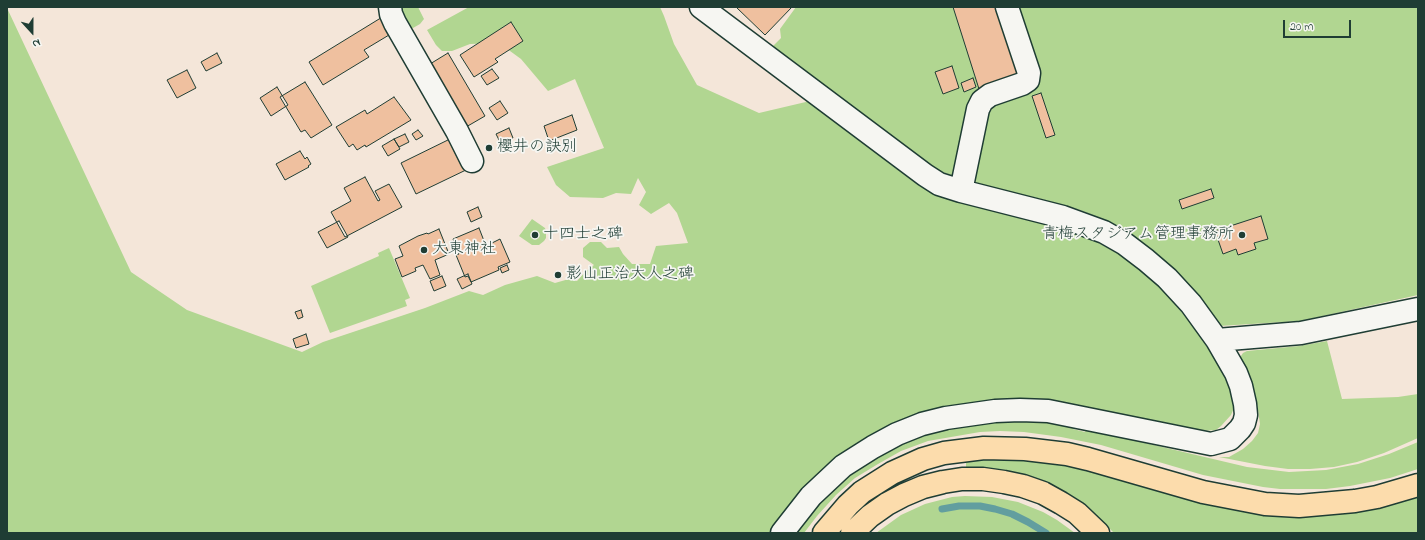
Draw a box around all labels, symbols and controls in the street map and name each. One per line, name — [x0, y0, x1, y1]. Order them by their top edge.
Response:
north arrow — [12, 12, 52, 52]
scale bar — [1285, 12, 1353, 38]
text: 20 m — [1290, 18, 1313, 36]
text: N — [30, 34, 43, 52]
place label: 櫻井の訣別 — [497, 138, 577, 158]
marker: 櫻井の訣別 — [484, 143, 494, 153]
place label: 十四士之碑 — [543, 225, 623, 245]
place label: 青梅スタジアム管理事務所 — [1042, 225, 1234, 245]
marker: 十四士之碑 — [530, 230, 540, 240]
marker: 青梅スタジアム管理事務所 — [1237, 230, 1247, 240]
place label: 大東神社 — [432, 240, 496, 260]
marker: 大東神社 — [419, 245, 429, 255]
place label: 影山正治大人之碑 — [566, 265, 694, 285]
marker: 影山正治大人之碑 — [553, 270, 563, 280]

